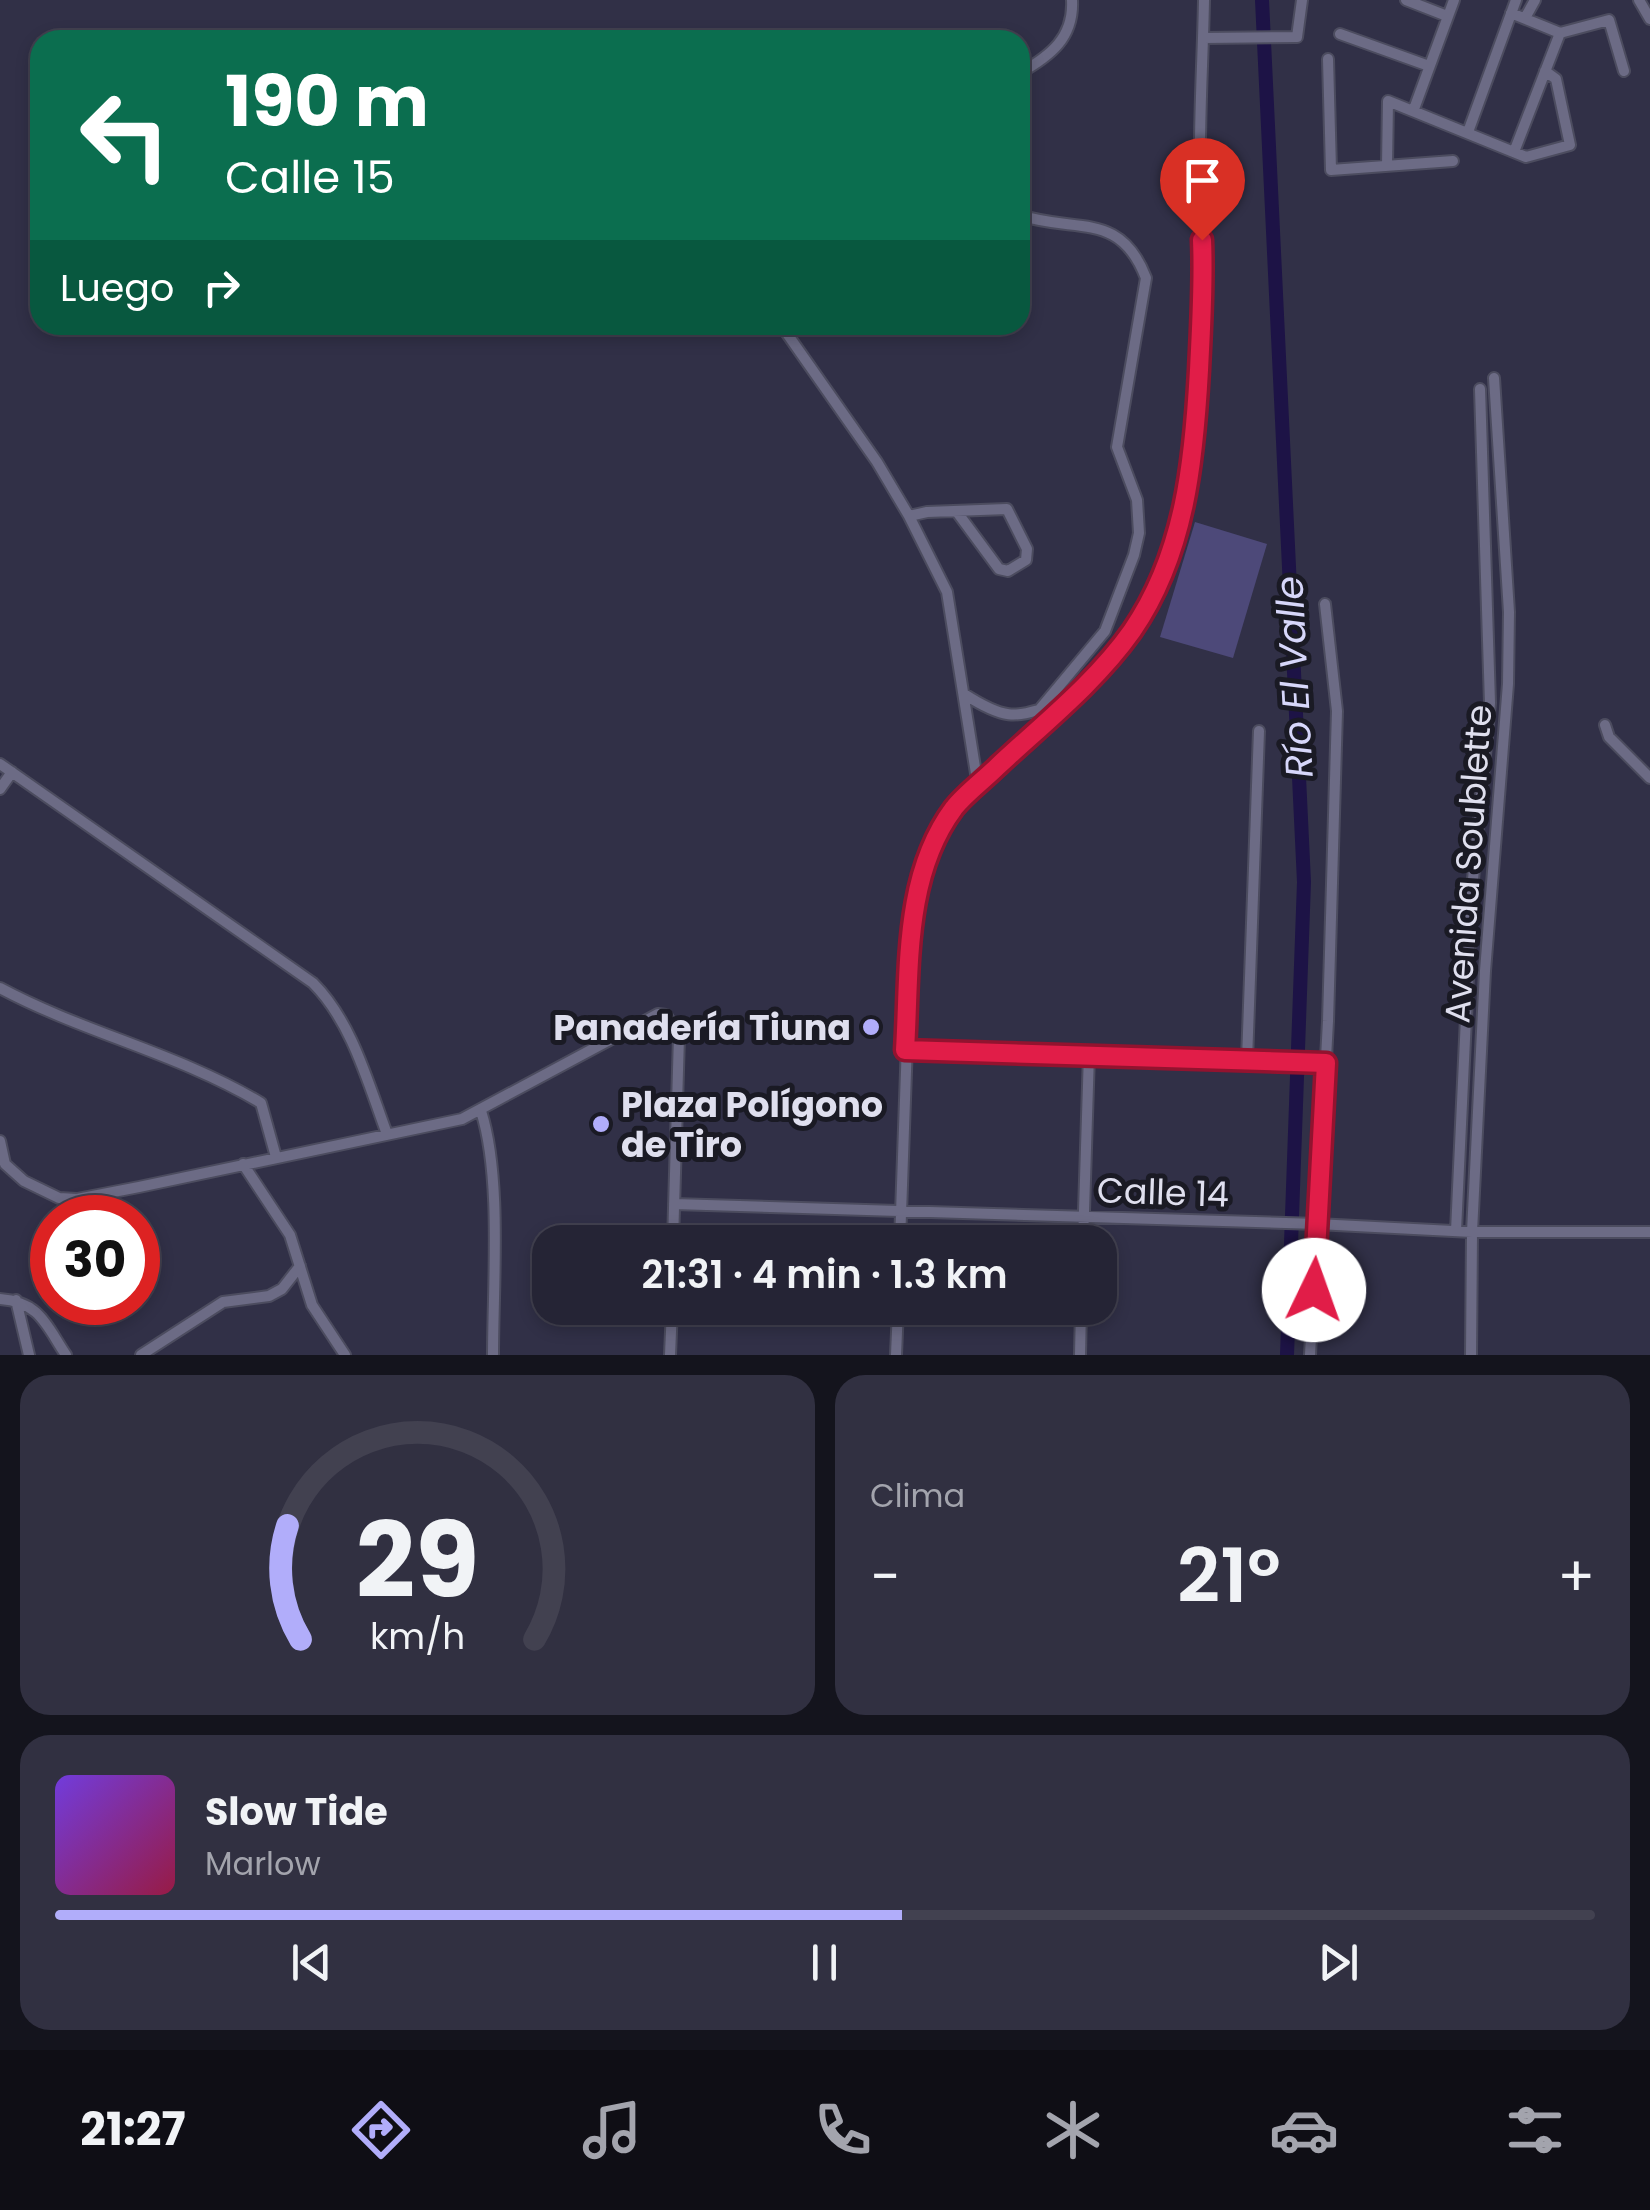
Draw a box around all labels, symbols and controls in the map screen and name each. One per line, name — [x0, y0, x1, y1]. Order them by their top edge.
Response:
text: 190 m — [225, 52, 429, 151]
icon: left — [60, 70, 190, 200]
pin — [1160, 138, 1245, 241]
text: Calle 15 — [225, 146, 395, 209]
icon: arrive — [1175, 153, 1230, 208]
icon: right — [194, 260, 249, 315]
text: Luego — [60, 261, 174, 314]
water label: Río El Valle — [1262, 575, 1326, 779]
street label: Avenida Soublette — [1432, 703, 1504, 1025]
place label: Panadería Tiuna — [553, 1003, 851, 1052]
marker: Panadería Tiuna — [860, 1016, 882, 1038]
place label: Plaza Polígono de Tiro — [621, 1080, 883, 1169]
marker: Plaza Polígono de Tiro — [590, 1113, 612, 1135]
street label: Calle 14 — [1096, 1165, 1230, 1219]
speed limit sign: 30 — [30, 1195, 160, 1325]
position arrow — [1262, 1238, 1366, 1342]
text: 21:31 · 4 min · 1.3 km — [642, 1248, 1007, 1301]
text: Clima — [870, 1473, 965, 1518]
text: 29 — [356, 1488, 479, 1633]
text: 21° — [1177, 1523, 1281, 1628]
text: − — [870, 1538, 900, 1615]
text: + — [1557, 1538, 1595, 1615]
text: km/h — [370, 1611, 465, 1662]
text: Slow Tide — [205, 1785, 388, 1838]
text: Marlow — [205, 1841, 321, 1886]
icon: previous — [284, 1935, 339, 1990]
icon: pause — [797, 1935, 852, 1990]
icon: next — [1311, 1935, 1366, 1990]
icon: directions — [346, 2095, 416, 2165]
icon: music — [577, 2095, 647, 2165]
icon: phone — [808, 2095, 878, 2165]
icon: climate — [1038, 2095, 1108, 2165]
icon: car — [1269, 2095, 1339, 2165]
icon: filters — [1500, 2095, 1570, 2165]
text: 21:27 — [80, 2098, 186, 2161]

